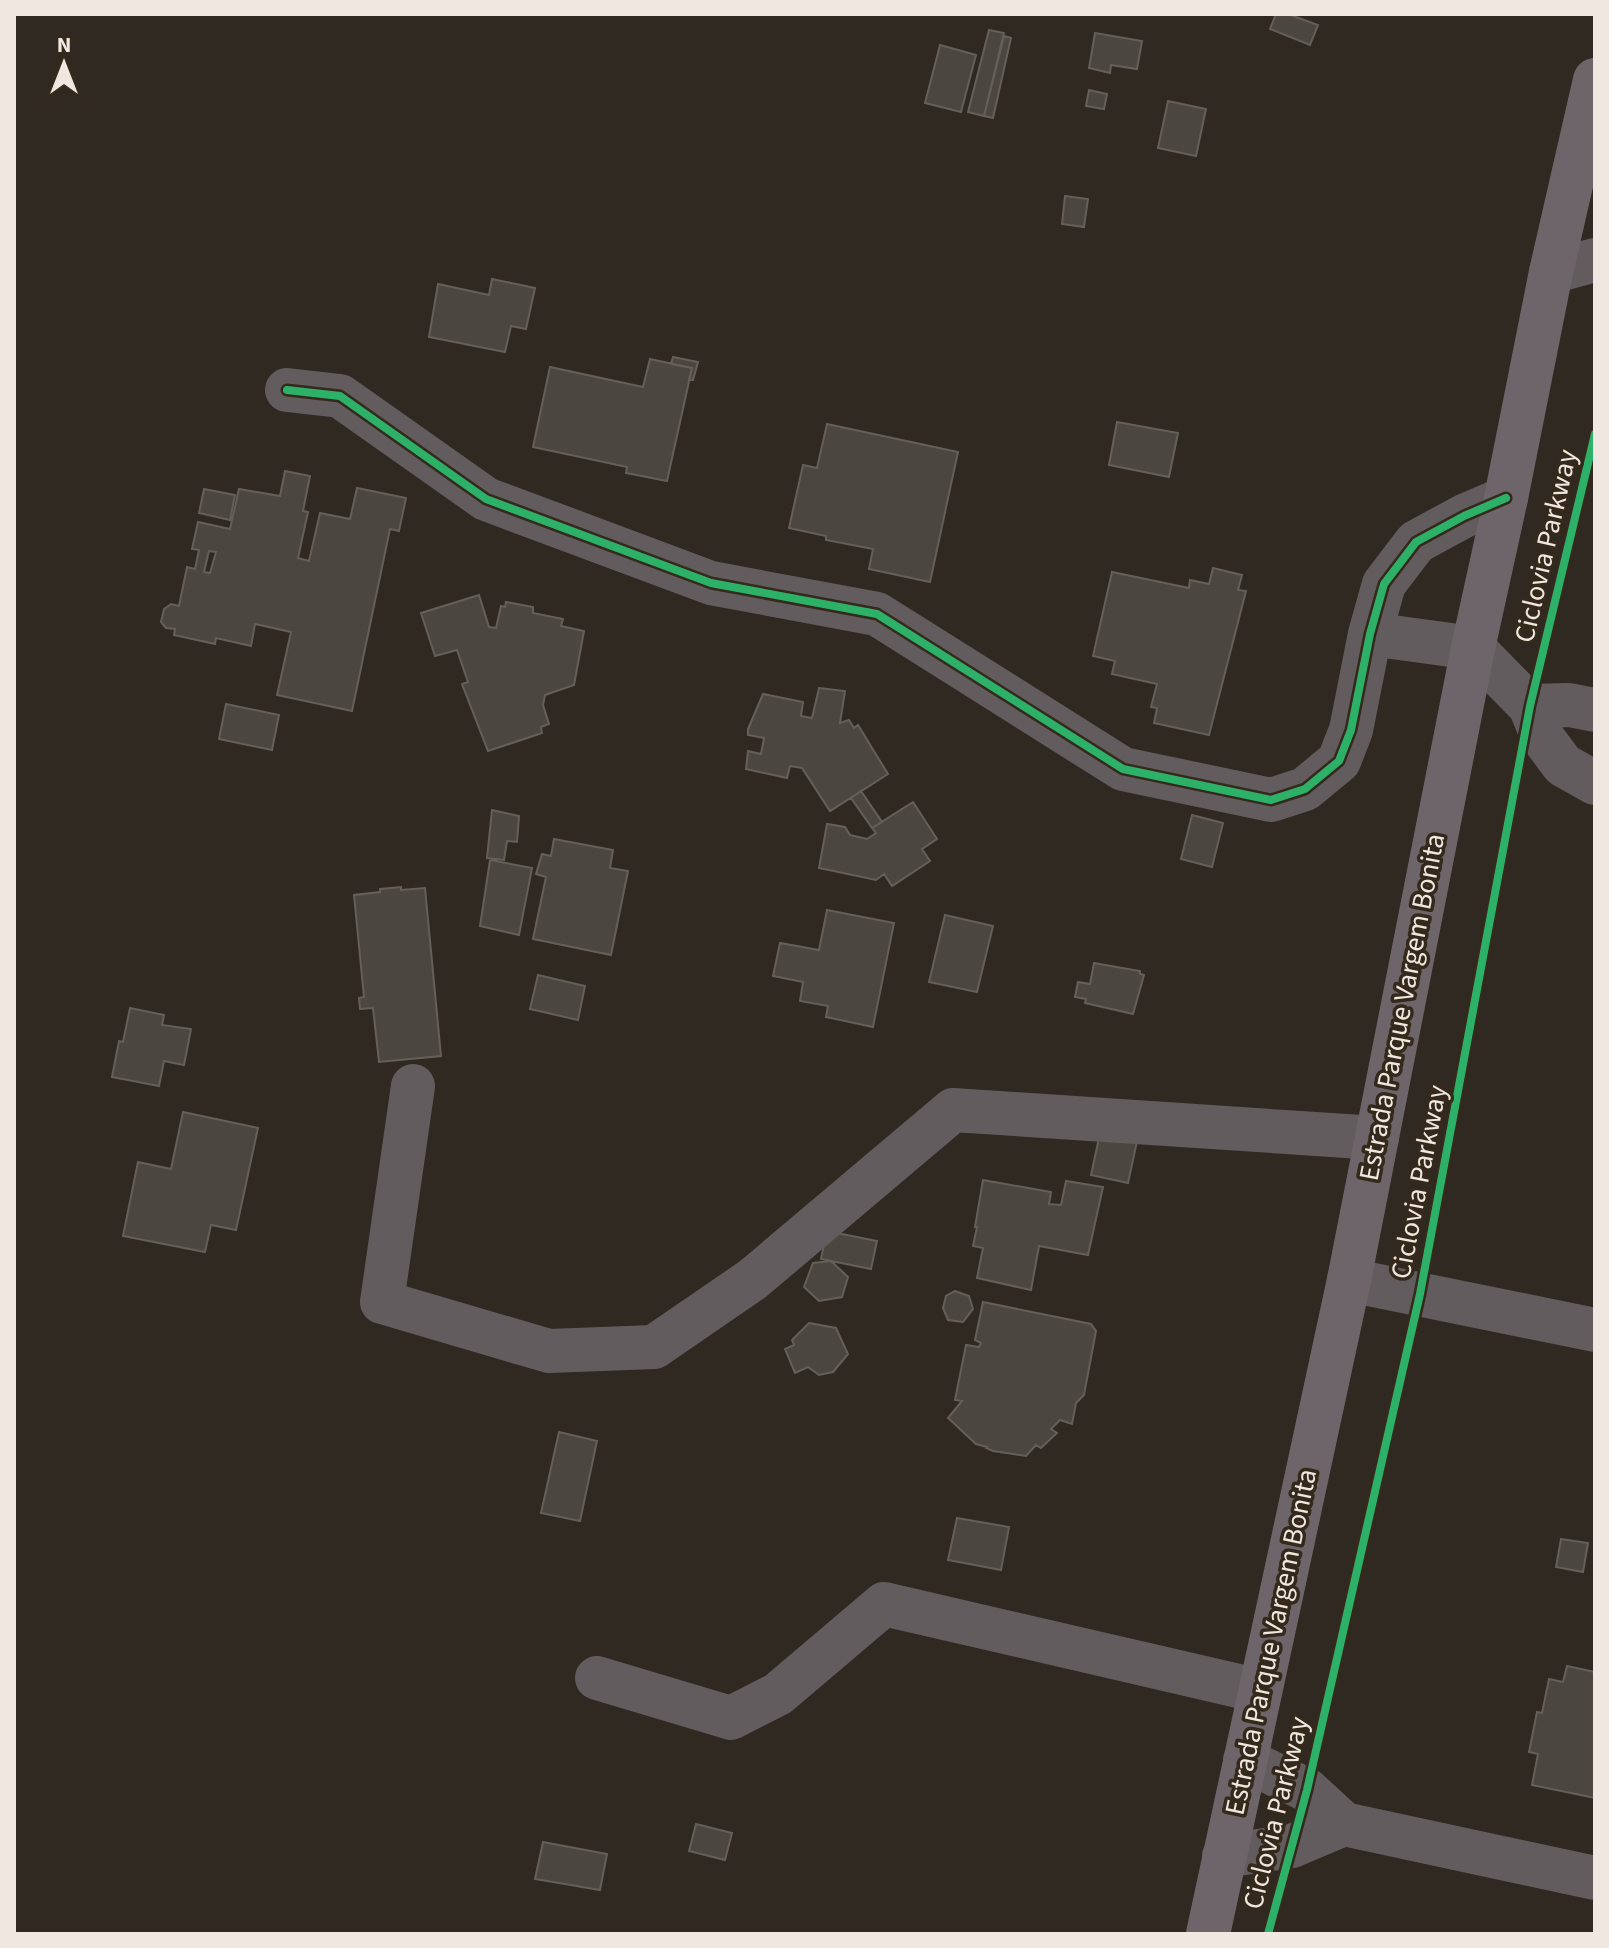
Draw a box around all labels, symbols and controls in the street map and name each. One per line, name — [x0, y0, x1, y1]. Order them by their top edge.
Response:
north arrow — [24, 24, 104, 104]
text: N — [57, 29, 71, 61]
street label: Ciclovia Parkway — [1504, 446, 1588, 646]
street label: Estrada Parque Vargem Bonita — [1349, 830, 1455, 1184]
street label: Ciclovia Parkway — [1381, 1082, 1457, 1282]
street label: Estrada Parque Vargem Bonita — [1215, 1465, 1327, 1819]
street label: Ciclovia Parkway — [1233, 1713, 1319, 1913]

